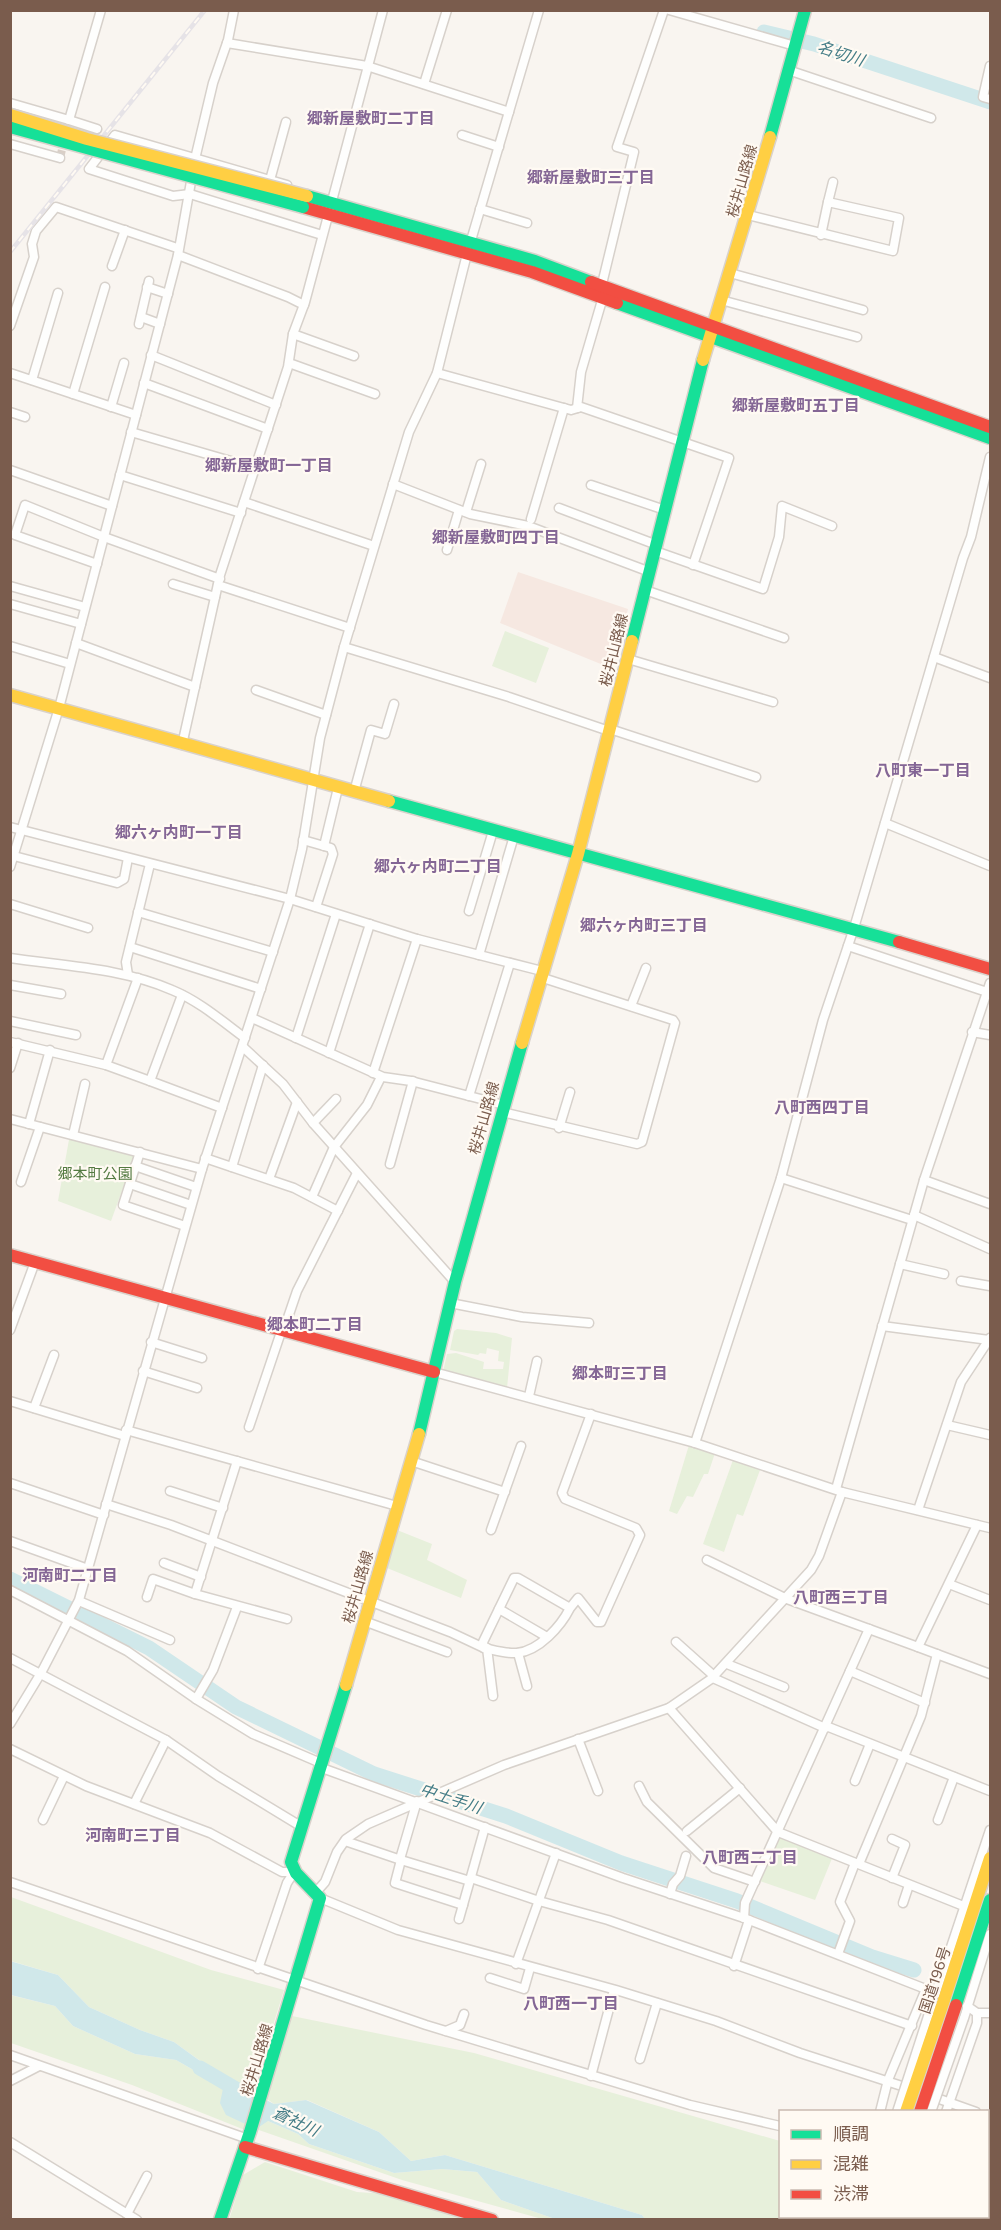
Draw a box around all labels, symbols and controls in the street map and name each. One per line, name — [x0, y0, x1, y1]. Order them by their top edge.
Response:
water label: 名切川 — [815, 36, 869, 70]
district label: 郷新屋敷町二丁目 — [307, 108, 435, 127]
street label: 桜井山路線 — [722, 142, 760, 219]
district label: 郷新屋敷町三丁目 — [527, 167, 655, 186]
district label: 郷新屋敷町五丁目 — [732, 395, 860, 414]
district label: 郷新屋敷町一丁目 — [205, 455, 333, 474]
district label: 郷新屋敷町四丁目 — [432, 527, 560, 546]
street label: 桜井山路線 — [595, 611, 631, 688]
district label: 八町東一丁目 — [875, 760, 971, 779]
district label: 郷六ヶ内町一丁目 — [115, 822, 243, 841]
district label: 郷六ヶ内町二丁目 — [374, 856, 502, 875]
district label: 郷六ヶ内町三丁目 — [580, 915, 708, 934]
street label: 桜井山路線 — [464, 1079, 502, 1156]
district label: 八町西四丁目 — [774, 1097, 870, 1116]
park label: 郷本町公園 — [57, 1164, 133, 1182]
district label: 郷本町二丁目 — [267, 1314, 363, 1333]
district label: 郷本町三丁目 — [572, 1363, 668, 1382]
street label: 桜井山路線 — [338, 1548, 376, 1625]
district label: 河南町二丁目 — [22, 1565, 118, 1584]
district label: 八町西三丁目 — [793, 1587, 889, 1606]
water label: 中土手川 — [418, 1779, 486, 1817]
district label: 河南町三丁目 — [85, 1825, 181, 1844]
district label: 八町西二丁目 — [702, 1847, 798, 1866]
street label: 国道196号 — [915, 1944, 953, 2016]
district label: 八町西一丁目 — [523, 1993, 619, 2012]
street label: 桜井山路線 — [236, 2021, 276, 2098]
water label: 蒼社川 — [270, 2102, 324, 2140]
legend — [779, 2110, 989, 2218]
text: 順調 — [833, 2122, 869, 2144]
text: 混雑 — [833, 2152, 869, 2174]
text: 渋滞 — [833, 2182, 869, 2204]

